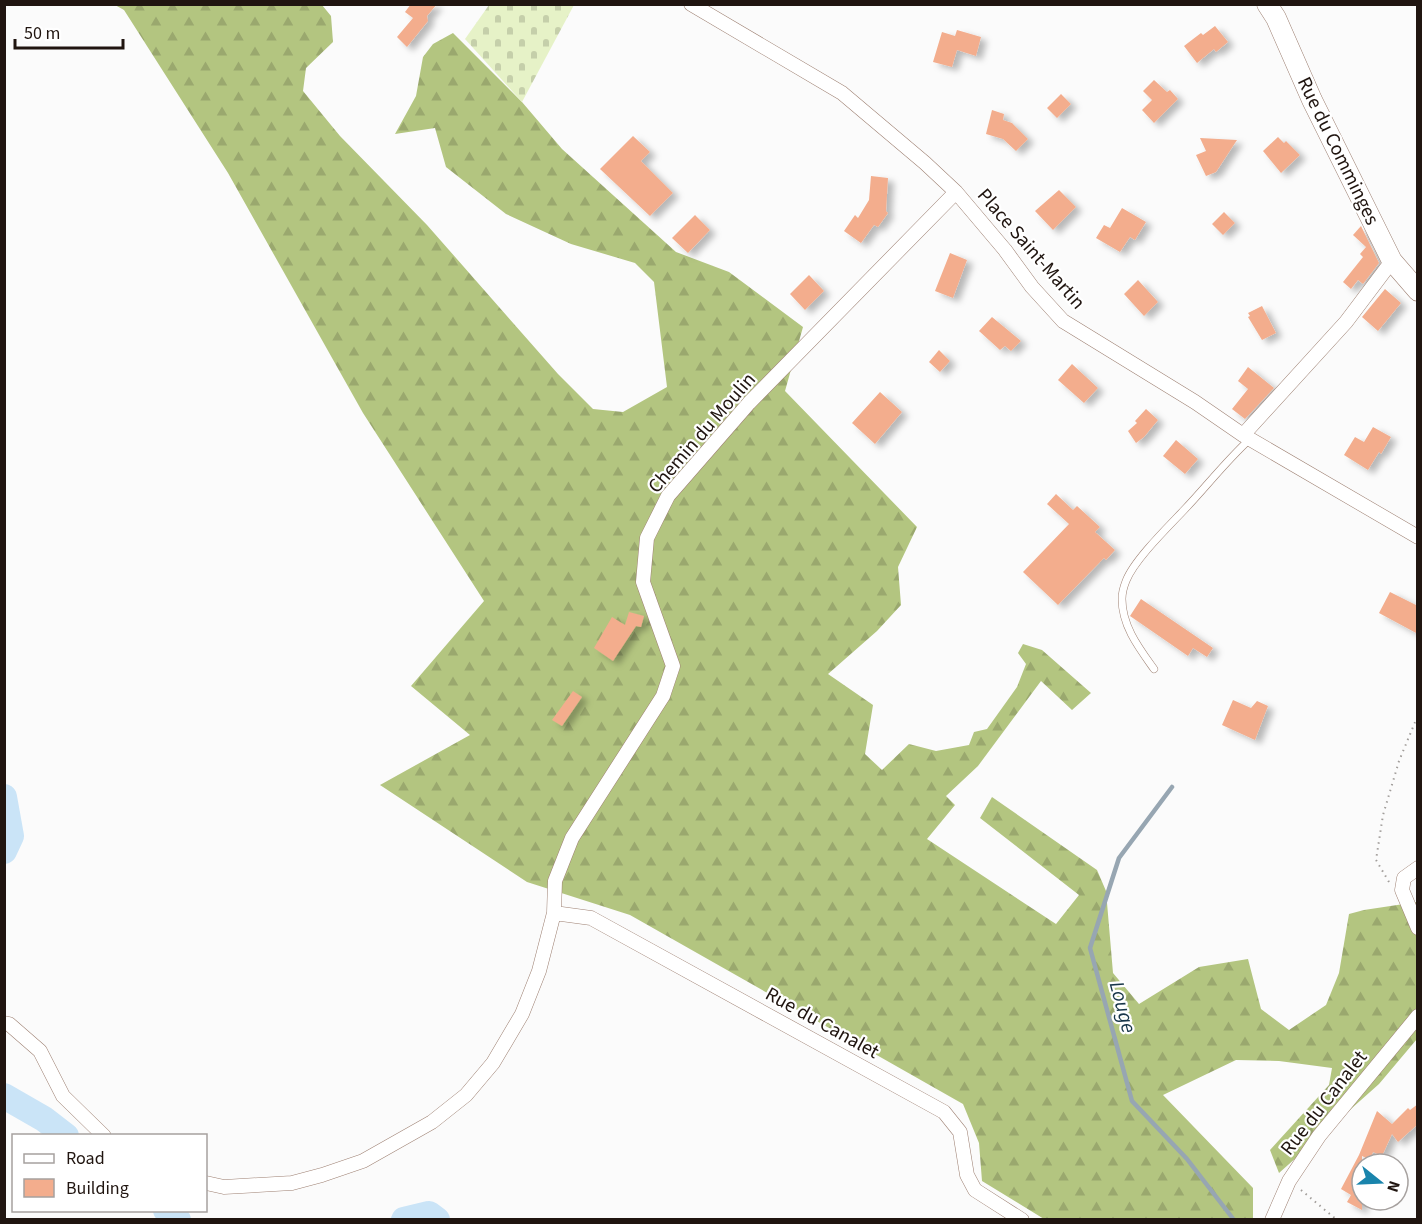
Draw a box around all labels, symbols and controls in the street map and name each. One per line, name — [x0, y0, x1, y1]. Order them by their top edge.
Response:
scale bar — [15, 12, 123, 50]
text: 50 m — [24, 21, 60, 46]
street label: Rue du Comminges — [1290, 72, 1386, 230]
street label: Place Saint-Martin — [970, 182, 1092, 316]
street label: Chemin du Moulin — [642, 367, 762, 499]
water label: Louge — [1102, 978, 1144, 1036]
street label: Rue du Canalet — [760, 980, 884, 1066]
street label: Rue du Canalet — [1274, 1044, 1374, 1161]
legend — [12, 1134, 207, 1212]
text: Road — [66, 1146, 105, 1171]
north arrow — [1350, 1152, 1410, 1212]
text: Building — [66, 1176, 129, 1201]
text: N — [1381, 1178, 1405, 1195]

